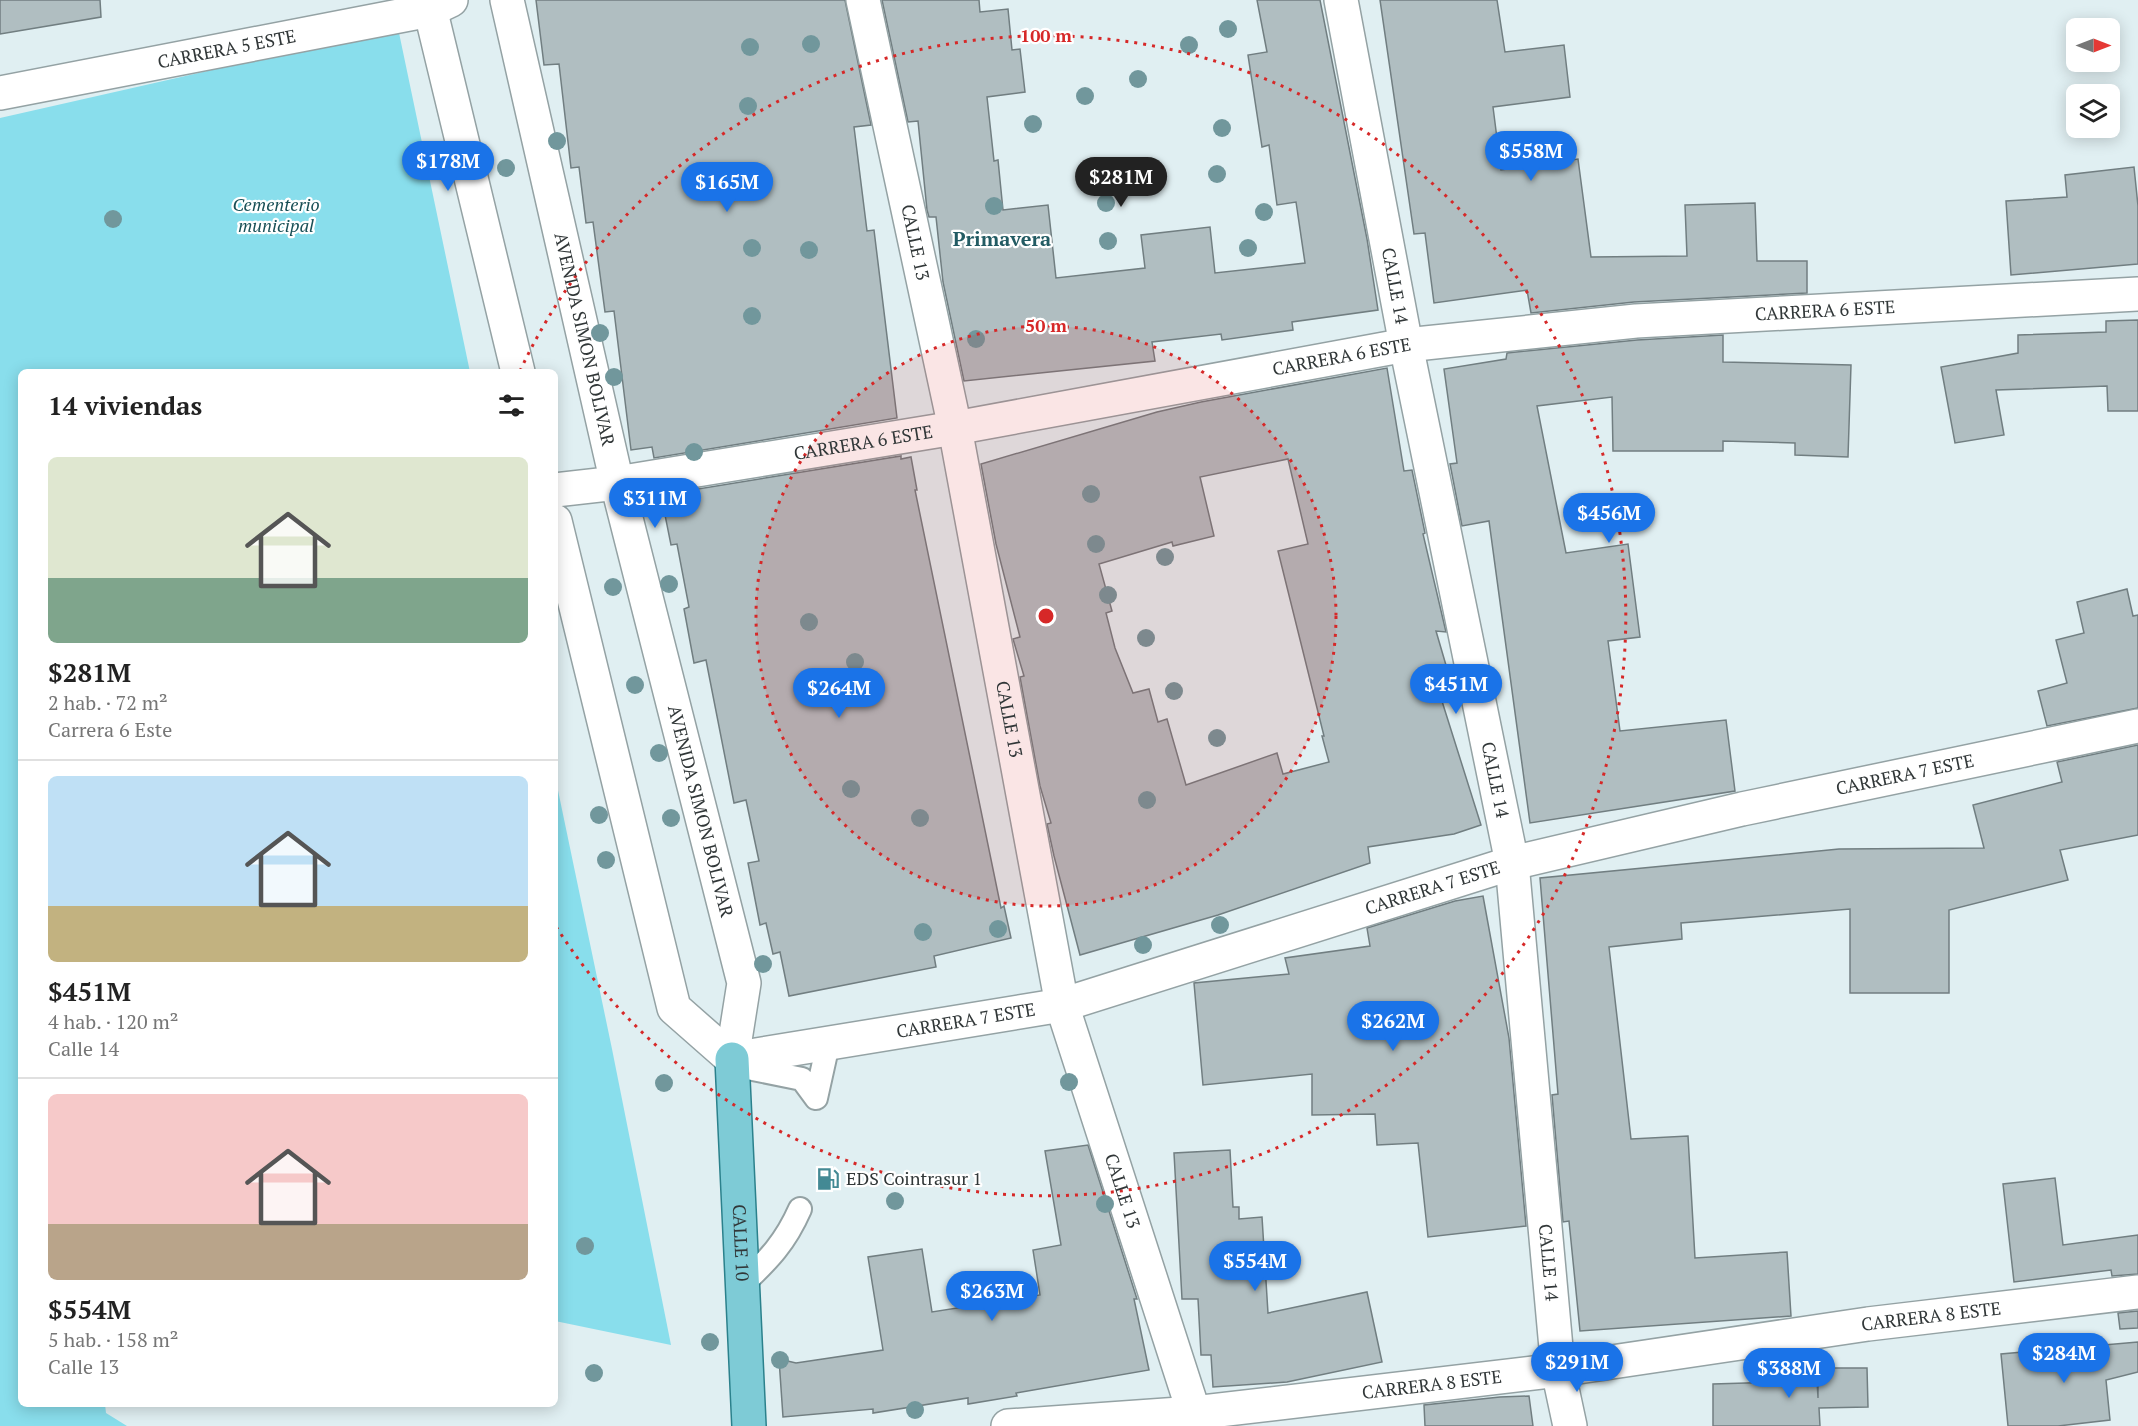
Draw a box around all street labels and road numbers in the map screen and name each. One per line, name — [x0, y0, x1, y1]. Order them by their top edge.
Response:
street label: CARRERA 5 ESTE — [155, 23, 298, 73]
street label: CALLE 13 — [896, 202, 936, 283]
street label: AVENIDA SIMON BOLIVAR — [549, 230, 621, 449]
street label: CALLE 14 — [1377, 246, 1415, 326]
street label: CARRERA 6 ESTE — [1754, 294, 1896, 326]
street label: CARRERA 6 ESTE — [1270, 331, 1413, 380]
street label: CARRERA 6 ESTE — [792, 419, 934, 465]
street label: CALLE 13 — [991, 679, 1029, 759]
street label: AVENIDA SIMON BOLIVAR — [663, 702, 740, 920]
street label: CALLE 14 — [1476, 739, 1516, 820]
street label: CARRERA 7 ESTE — [1834, 748, 1976, 800]
street label: CARRERA 7 ESTE — [1362, 855, 1503, 920]
street label: CARRERA 7 ESTE — [894, 997, 1037, 1043]
street label: CALLE 13 — [1100, 1150, 1146, 1231]
street label: CALLE 10 — [728, 1204, 755, 1282]
street label: CALLE 14 — [1534, 1223, 1565, 1302]
street label: CARRERA 8 ESTE — [1860, 1295, 2002, 1336]
street label: CARRERA 8 ESTE — [1361, 1364, 1503, 1404]

